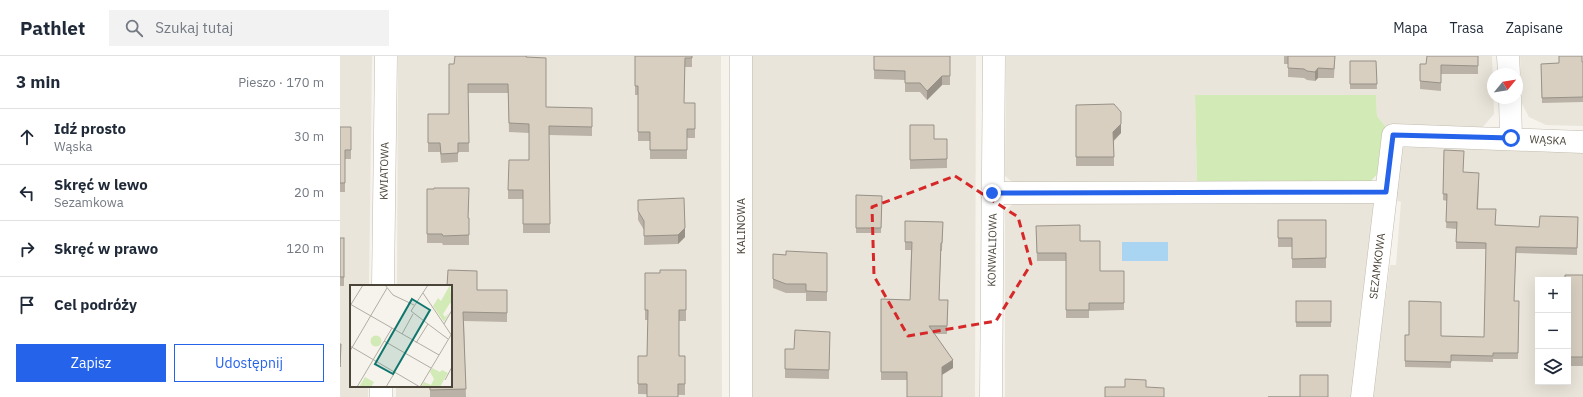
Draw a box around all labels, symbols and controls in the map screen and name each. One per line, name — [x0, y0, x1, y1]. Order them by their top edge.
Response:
search box — [109, 10, 389, 46]
text: Pathlet — [20, 16, 85, 40]
icon: search — [123, 17, 145, 39]
text: Szukaj tutaj — [155, 18, 233, 37]
text: Mapa — [1393, 19, 1428, 37]
text: Trasa — [1450, 19, 1484, 37]
text: Zapisane — [1506, 19, 1563, 37]
north arrow — [1487, 68, 1523, 104]
text: 3 min — [16, 71, 60, 93]
text: Pieszo · 170 m — [238, 74, 324, 91]
text: Idź prosto — [54, 119, 126, 138]
icon: ahead — [16, 126, 38, 148]
text: 30 m — [294, 128, 324, 145]
route start — [1502, 129, 1520, 147]
street label: WĄSKA — [1529, 132, 1567, 148]
text: Wąska — [54, 138, 92, 155]
street label: KWIATOWA — [376, 142, 392, 200]
text: Skręć w lewo — [54, 175, 148, 194]
icon: left — [16, 182, 38, 204]
text: 20 m — [294, 184, 324, 201]
route end — [983, 184, 1001, 202]
text: Sezamkowa — [54, 194, 124, 211]
street label: KALINOWA — [734, 198, 748, 254]
street label: KONWALIOWA — [984, 213, 1000, 287]
street label: SEZAMKOWA — [1366, 232, 1388, 300]
icon: right — [16, 238, 38, 260]
text: Skręć w prawo — [54, 239, 158, 258]
text: 120 m — [286, 240, 324, 257]
map controls — [1535, 277, 1571, 385]
button: + — [1535, 277, 1571, 313]
inset map — [350, 285, 452, 387]
icon: arrive — [16, 294, 38, 316]
text: Cel podróży — [54, 295, 137, 314]
button: − — [1535, 313, 1571, 349]
button: Zapisz — [16, 344, 166, 382]
button: Udostępnij — [174, 344, 324, 382]
button: layers — [1535, 349, 1571, 385]

